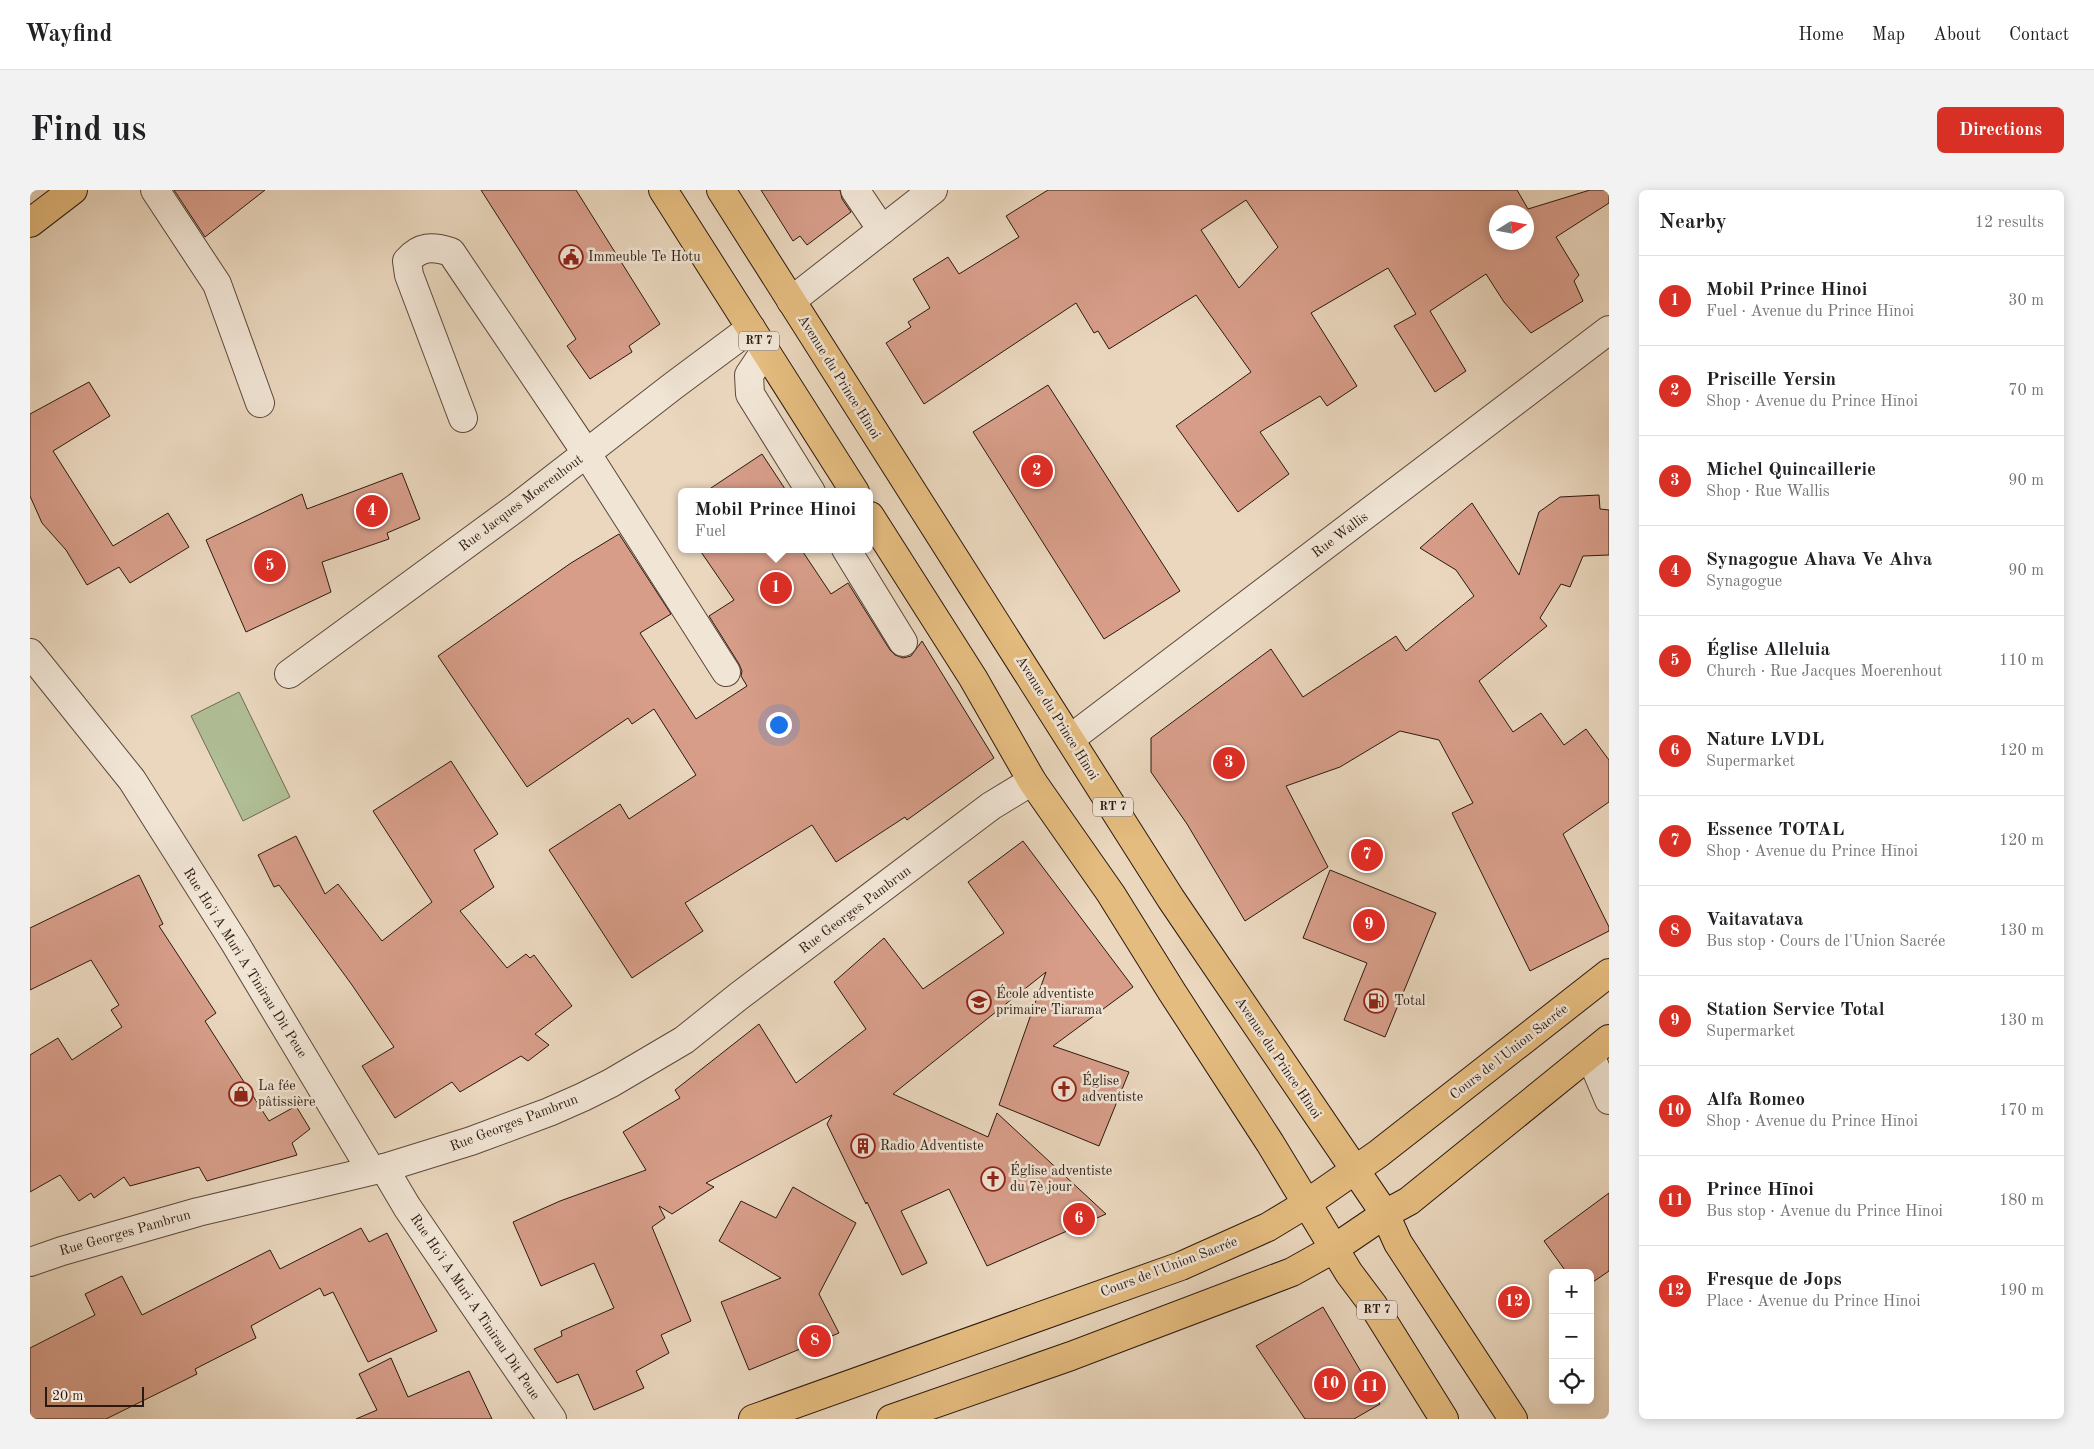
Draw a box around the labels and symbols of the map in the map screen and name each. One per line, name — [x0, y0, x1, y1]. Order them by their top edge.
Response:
north arrow — [1489, 205, 1534, 250]
public building icon: Immeuble Te Hotu — [558, 244, 584, 270]
place label: Immeuble Te Hotu — [588, 250, 701, 264]
street label: Avenue du Prince Hīnoi — [795, 313, 883, 442]
road number: RT 7 — [739, 332, 779, 350]
street label: Rue Jacques Moerenhout — [456, 452, 586, 554]
pin: 2 — [1021, 452, 1053, 490]
pin: 4 — [356, 492, 388, 530]
street label: Rue Wallis — [1309, 510, 1371, 560]
pin: 5 — [254, 547, 286, 585]
pin: 1 — [760, 569, 792, 607]
street label: Avenue du Prince Hīnoi — [1013, 654, 1101, 783]
your location — [766, 712, 792, 738]
pin: 3 — [1213, 744, 1245, 782]
road number: RT 7 — [1093, 798, 1133, 816]
pin: 7 — [1351, 836, 1383, 874]
street label: Rue Georges Pambrun — [796, 863, 914, 956]
street label: Rue Ho'i A Muri A Tinirau Dit Peue — [181, 866, 309, 1060]
pin: 9 — [1353, 906, 1385, 944]
place label: École adventiste primaire Tiarama — [996, 984, 1102, 1017]
fuel station icon: Total — [1363, 988, 1389, 1014]
school or university icon: École adventiste primaire Tiarama — [966, 989, 992, 1015]
place label: Total — [1394, 994, 1426, 1008]
street label: Avenue du Prince Hīnoi — [1232, 995, 1324, 1121]
street label: Cours de l'Union Sacrée — [1447, 1002, 1571, 1102]
place label: Église adventiste — [1082, 1071, 1143, 1104]
church icon: Église adventiste — [1051, 1076, 1077, 1102]
place label: La fée pâtissière — [258, 1079, 315, 1109]
shop icon: La fée pâtissière — [228, 1081, 254, 1107]
street label: Rue Georges Pambrun — [448, 1092, 580, 1154]
building icon: Radio Adventiste — [850, 1133, 876, 1159]
place label: Radio Adventiste — [880, 1139, 984, 1153]
place label: Église adventiste du 7è jour — [1010, 1161, 1112, 1194]
church icon: Église adventiste du 7è jour — [980, 1166, 1006, 1192]
pin: 6 — [1063, 1200, 1095, 1238]
street label: Rue Georges Pambrun — [58, 1207, 193, 1258]
street label: Rue Ho'i A Muri A Tinirau Dit Peue — [408, 1212, 542, 1402]
street label: Cours de l'Union Sacrée — [1099, 1234, 1239, 1300]
pin: 12 — [1498, 1283, 1530, 1321]
road number: RT 7 — [1357, 1300, 1397, 1320]
pin: 8 — [799, 1322, 831, 1360]
pin: 10 — [1314, 1365, 1346, 1403]
pin: 11 — [1354, 1368, 1386, 1406]
scale bar — [45, 1384, 144, 1407]

